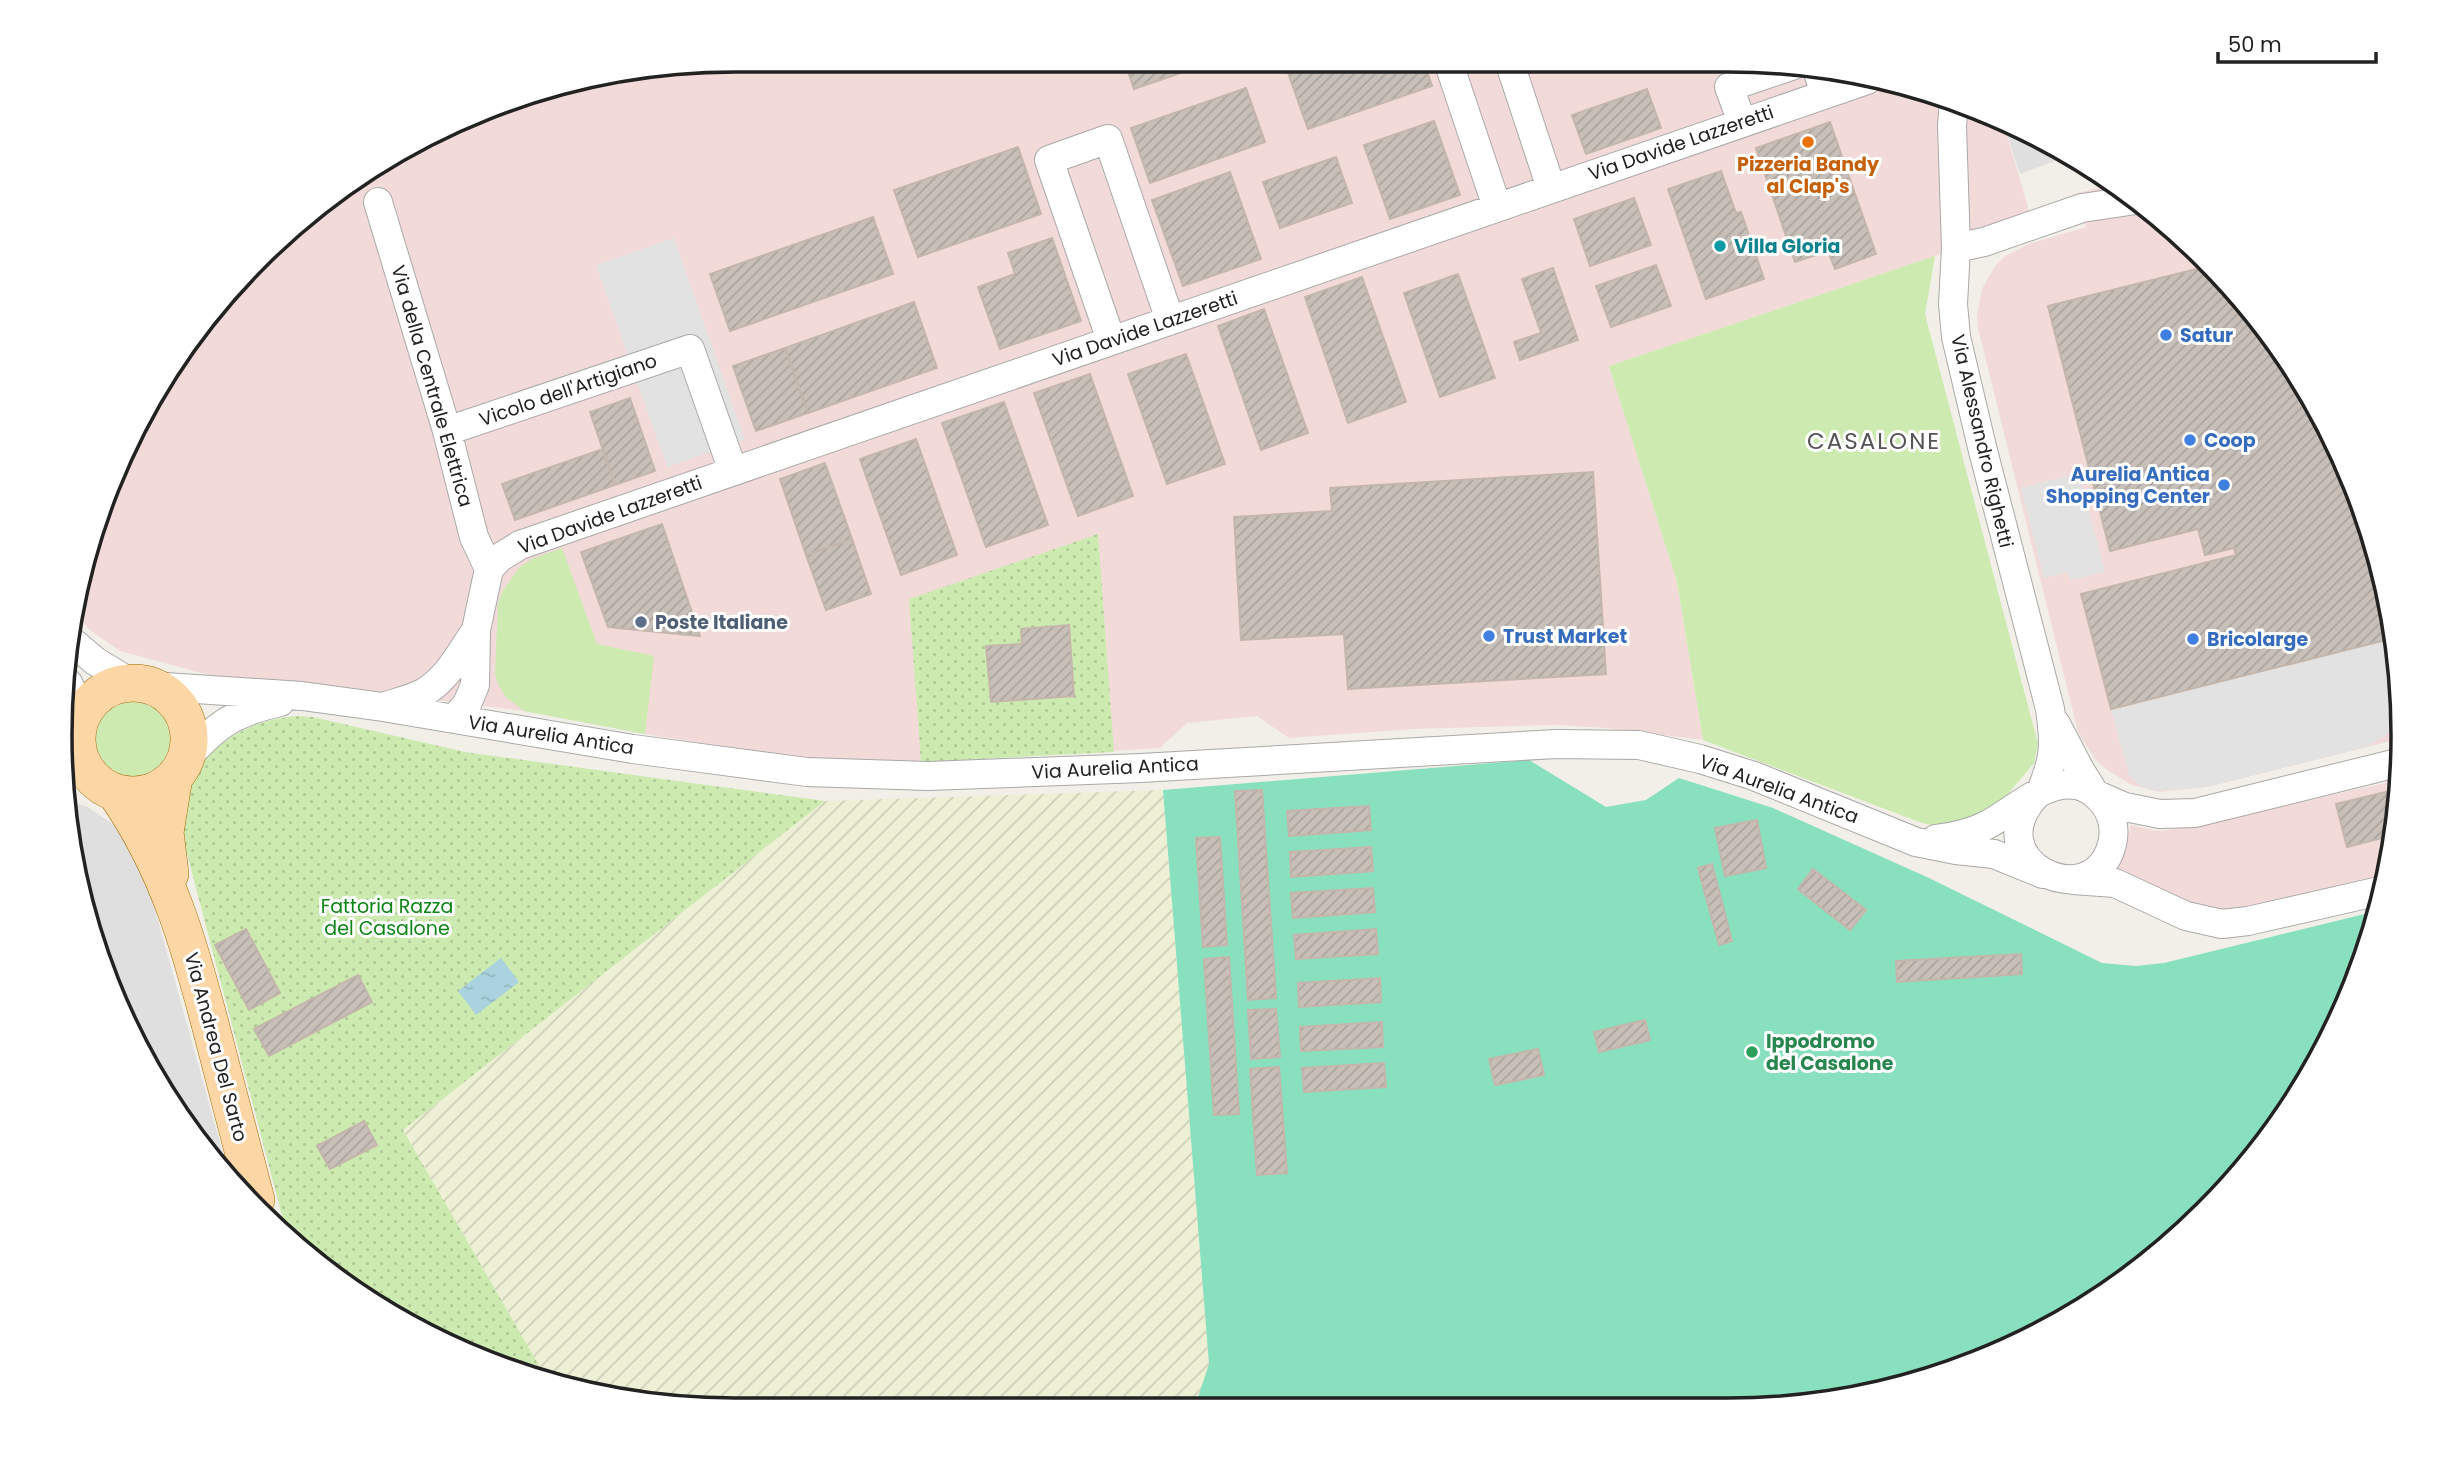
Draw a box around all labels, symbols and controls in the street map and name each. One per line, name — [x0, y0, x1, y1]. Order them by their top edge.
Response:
scale bar — [2218, 21, 2376, 65]
text: 50 m — [2228, 30, 2282, 59]
street label: Via Davide Lazzeretti — [1585, 99, 1777, 187]
marker: Pizzeria Bandy al Clap's — [1800, 134, 1816, 150]
place label: Pizzeria Bandy al Clap's — [1737, 151, 1880, 200]
place label: Villa Gloria — [1734, 233, 1840, 260]
marker: Villa Gloria — [1712, 238, 1728, 254]
street label: Via della Centrale Elettrica — [385, 262, 479, 510]
street label: Via Davide Lazzeretti — [1049, 285, 1241, 373]
place label: Satur — [2180, 322, 2233, 349]
marker: Satur — [2158, 327, 2174, 343]
street label: Via Alessandro Righetti — [1944, 332, 2020, 550]
street label: Vicolo dell'Artigiano — [476, 347, 660, 433]
district label: CASALONE — [1807, 425, 1941, 457]
place label: Coop — [2204, 427, 2256, 454]
marker: Coop — [2182, 432, 2198, 448]
place label: Aurelia Antica Shopping Center — [2046, 461, 2210, 510]
street label: Via Davide Lazzeretti — [514, 469, 706, 561]
marker: Aurelia Antica Shopping Center — [2216, 477, 2232, 493]
place label: Poste Italiane — [655, 609, 788, 636]
marker: Poste Italiane — [633, 614, 649, 630]
place label: Trust Market — [1503, 623, 1627, 650]
place label: Bricolarge — [2207, 626, 2308, 653]
marker: Trust Market — [1481, 628, 1497, 644]
marker: Bricolarge — [2185, 631, 2201, 647]
street label: Via Aurelia Antica — [466, 709, 636, 761]
street label: Via Aurelia Antica — [1696, 748, 1862, 830]
street label: Via Aurelia Antica — [1031, 750, 1199, 786]
park label: Fattoria Razza del Casalone — [321, 893, 453, 942]
street label: Via Andrea Del Sarto — [178, 949, 254, 1145]
place label: Ippodromo del Casalone — [1766, 1028, 1894, 1077]
marker: Ippodromo del Casalone — [1744, 1044, 1760, 1060]

